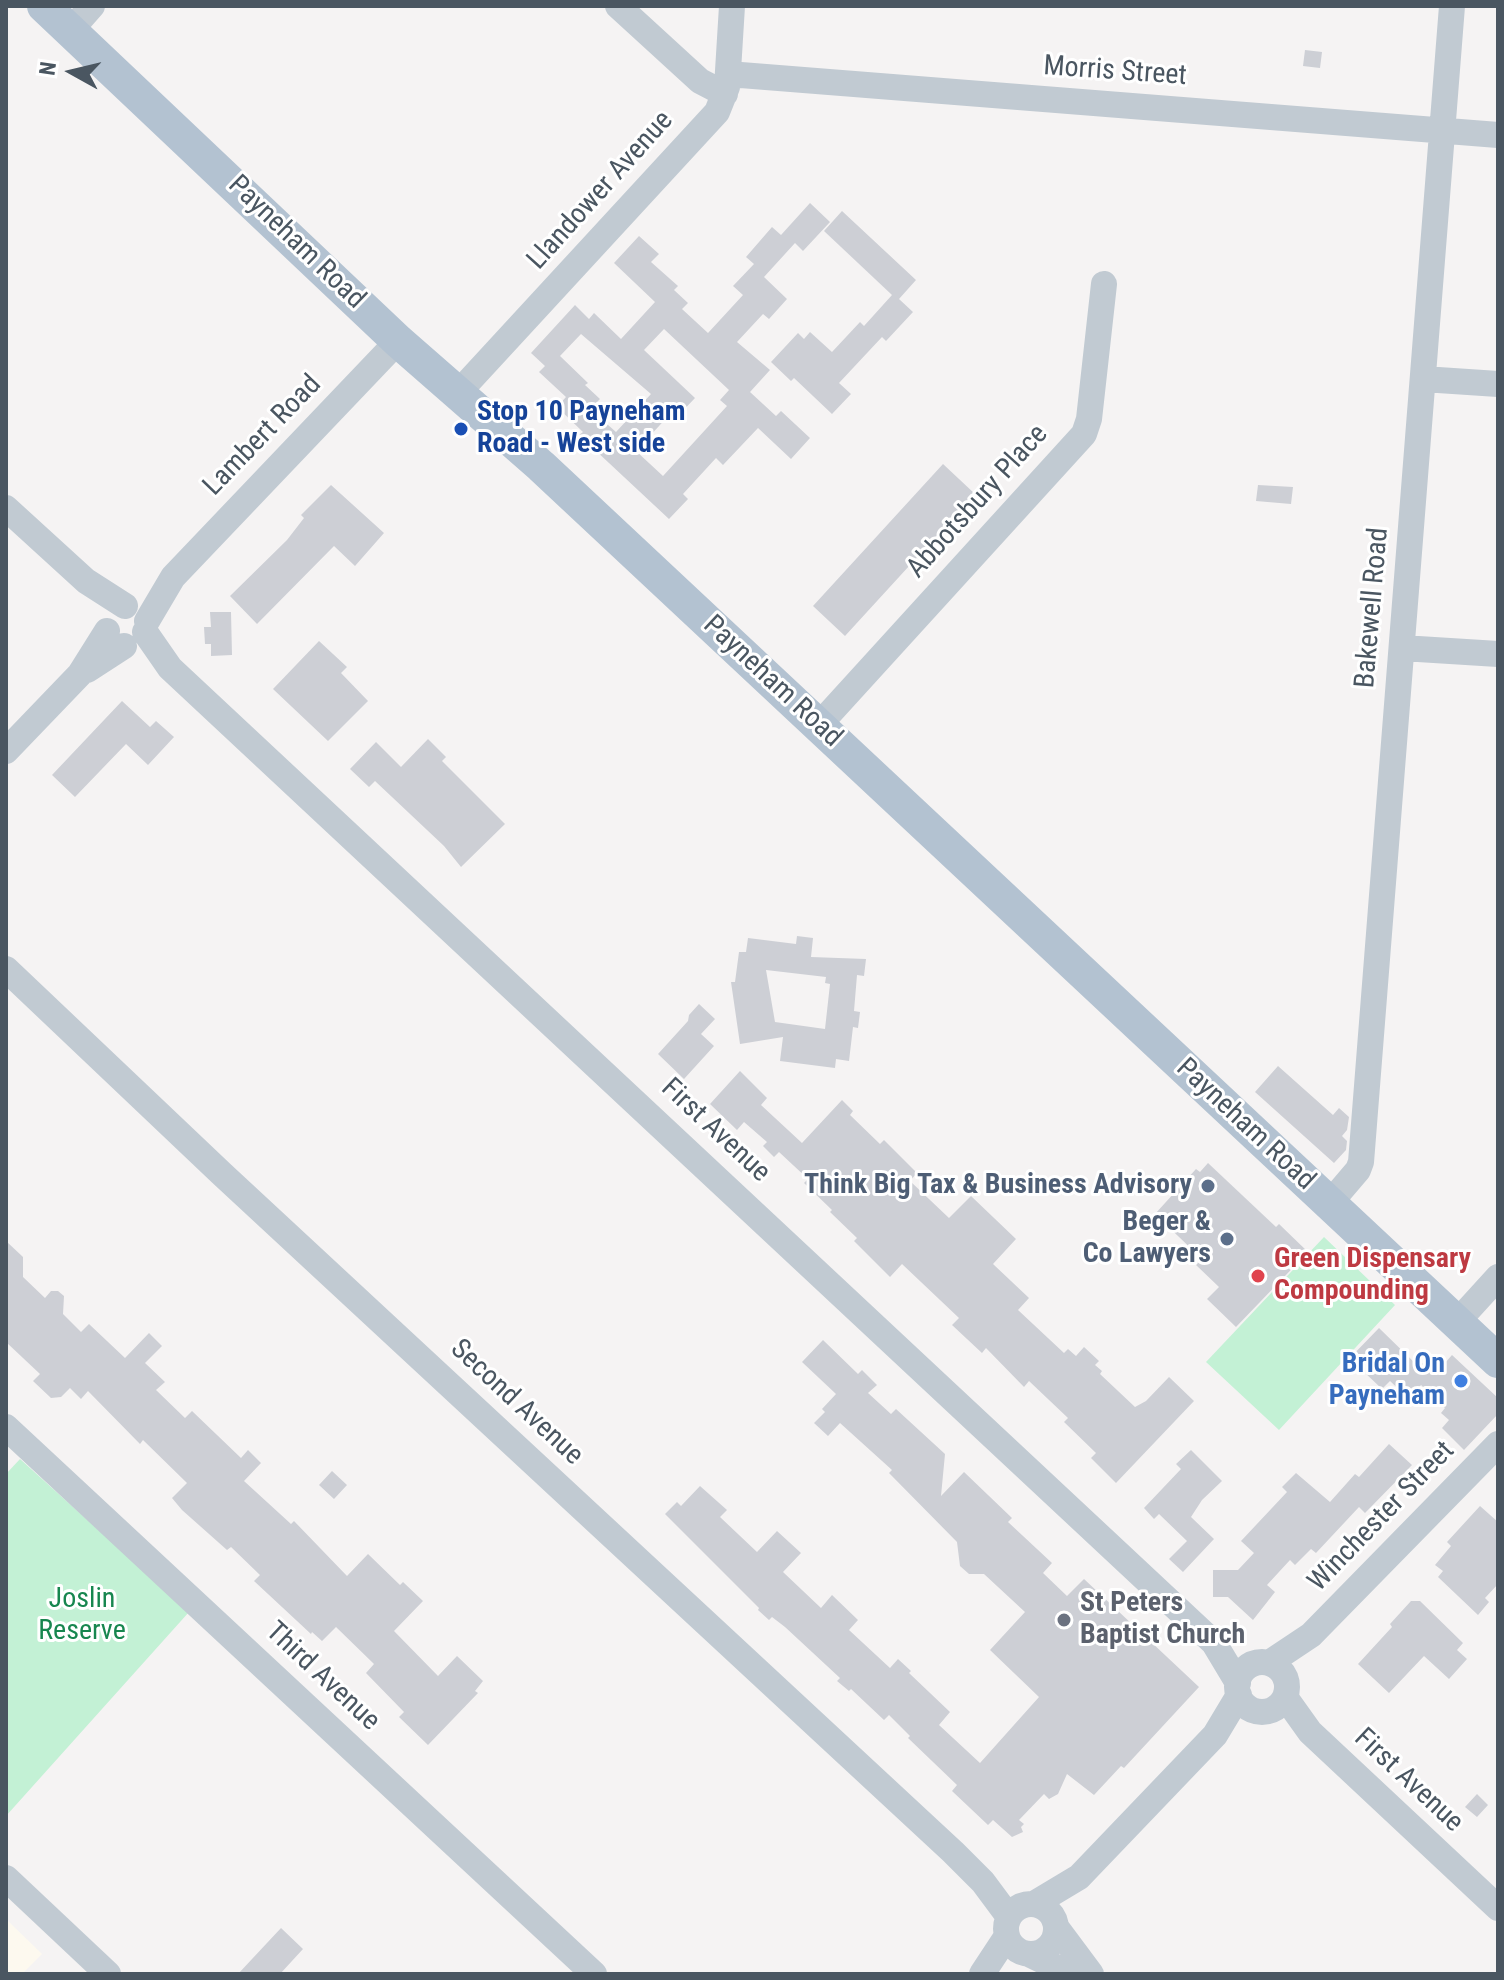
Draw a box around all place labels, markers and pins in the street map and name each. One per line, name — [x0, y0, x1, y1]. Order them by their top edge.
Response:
place label: Stop 10 Payneham Road - West side — [477, 396, 685, 462]
marker: Stop 10 Payneham Road - West side — [452, 420, 470, 438]
place label: Think Big Tax & Business Advisory — [804, 1169, 1192, 1203]
marker: Think Big Tax & Business Advisory — [1199, 1177, 1217, 1195]
place label: Beger & Co Lawyers — [1083, 1206, 1211, 1272]
marker: Beger & Co Lawyers — [1218, 1230, 1236, 1248]
place label: Green Dispensary Compounding — [1274, 1243, 1471, 1309]
marker: Green Dispensary Compounding — [1249, 1267, 1267, 1285]
place label: Bridal On Payneham — [1329, 1348, 1445, 1414]
marker: Bridal On Payneham — [1452, 1372, 1470, 1390]
place label: St Peters Baptist Church — [1080, 1587, 1245, 1653]
marker: St Peters Baptist Church — [1055, 1611, 1073, 1629]

